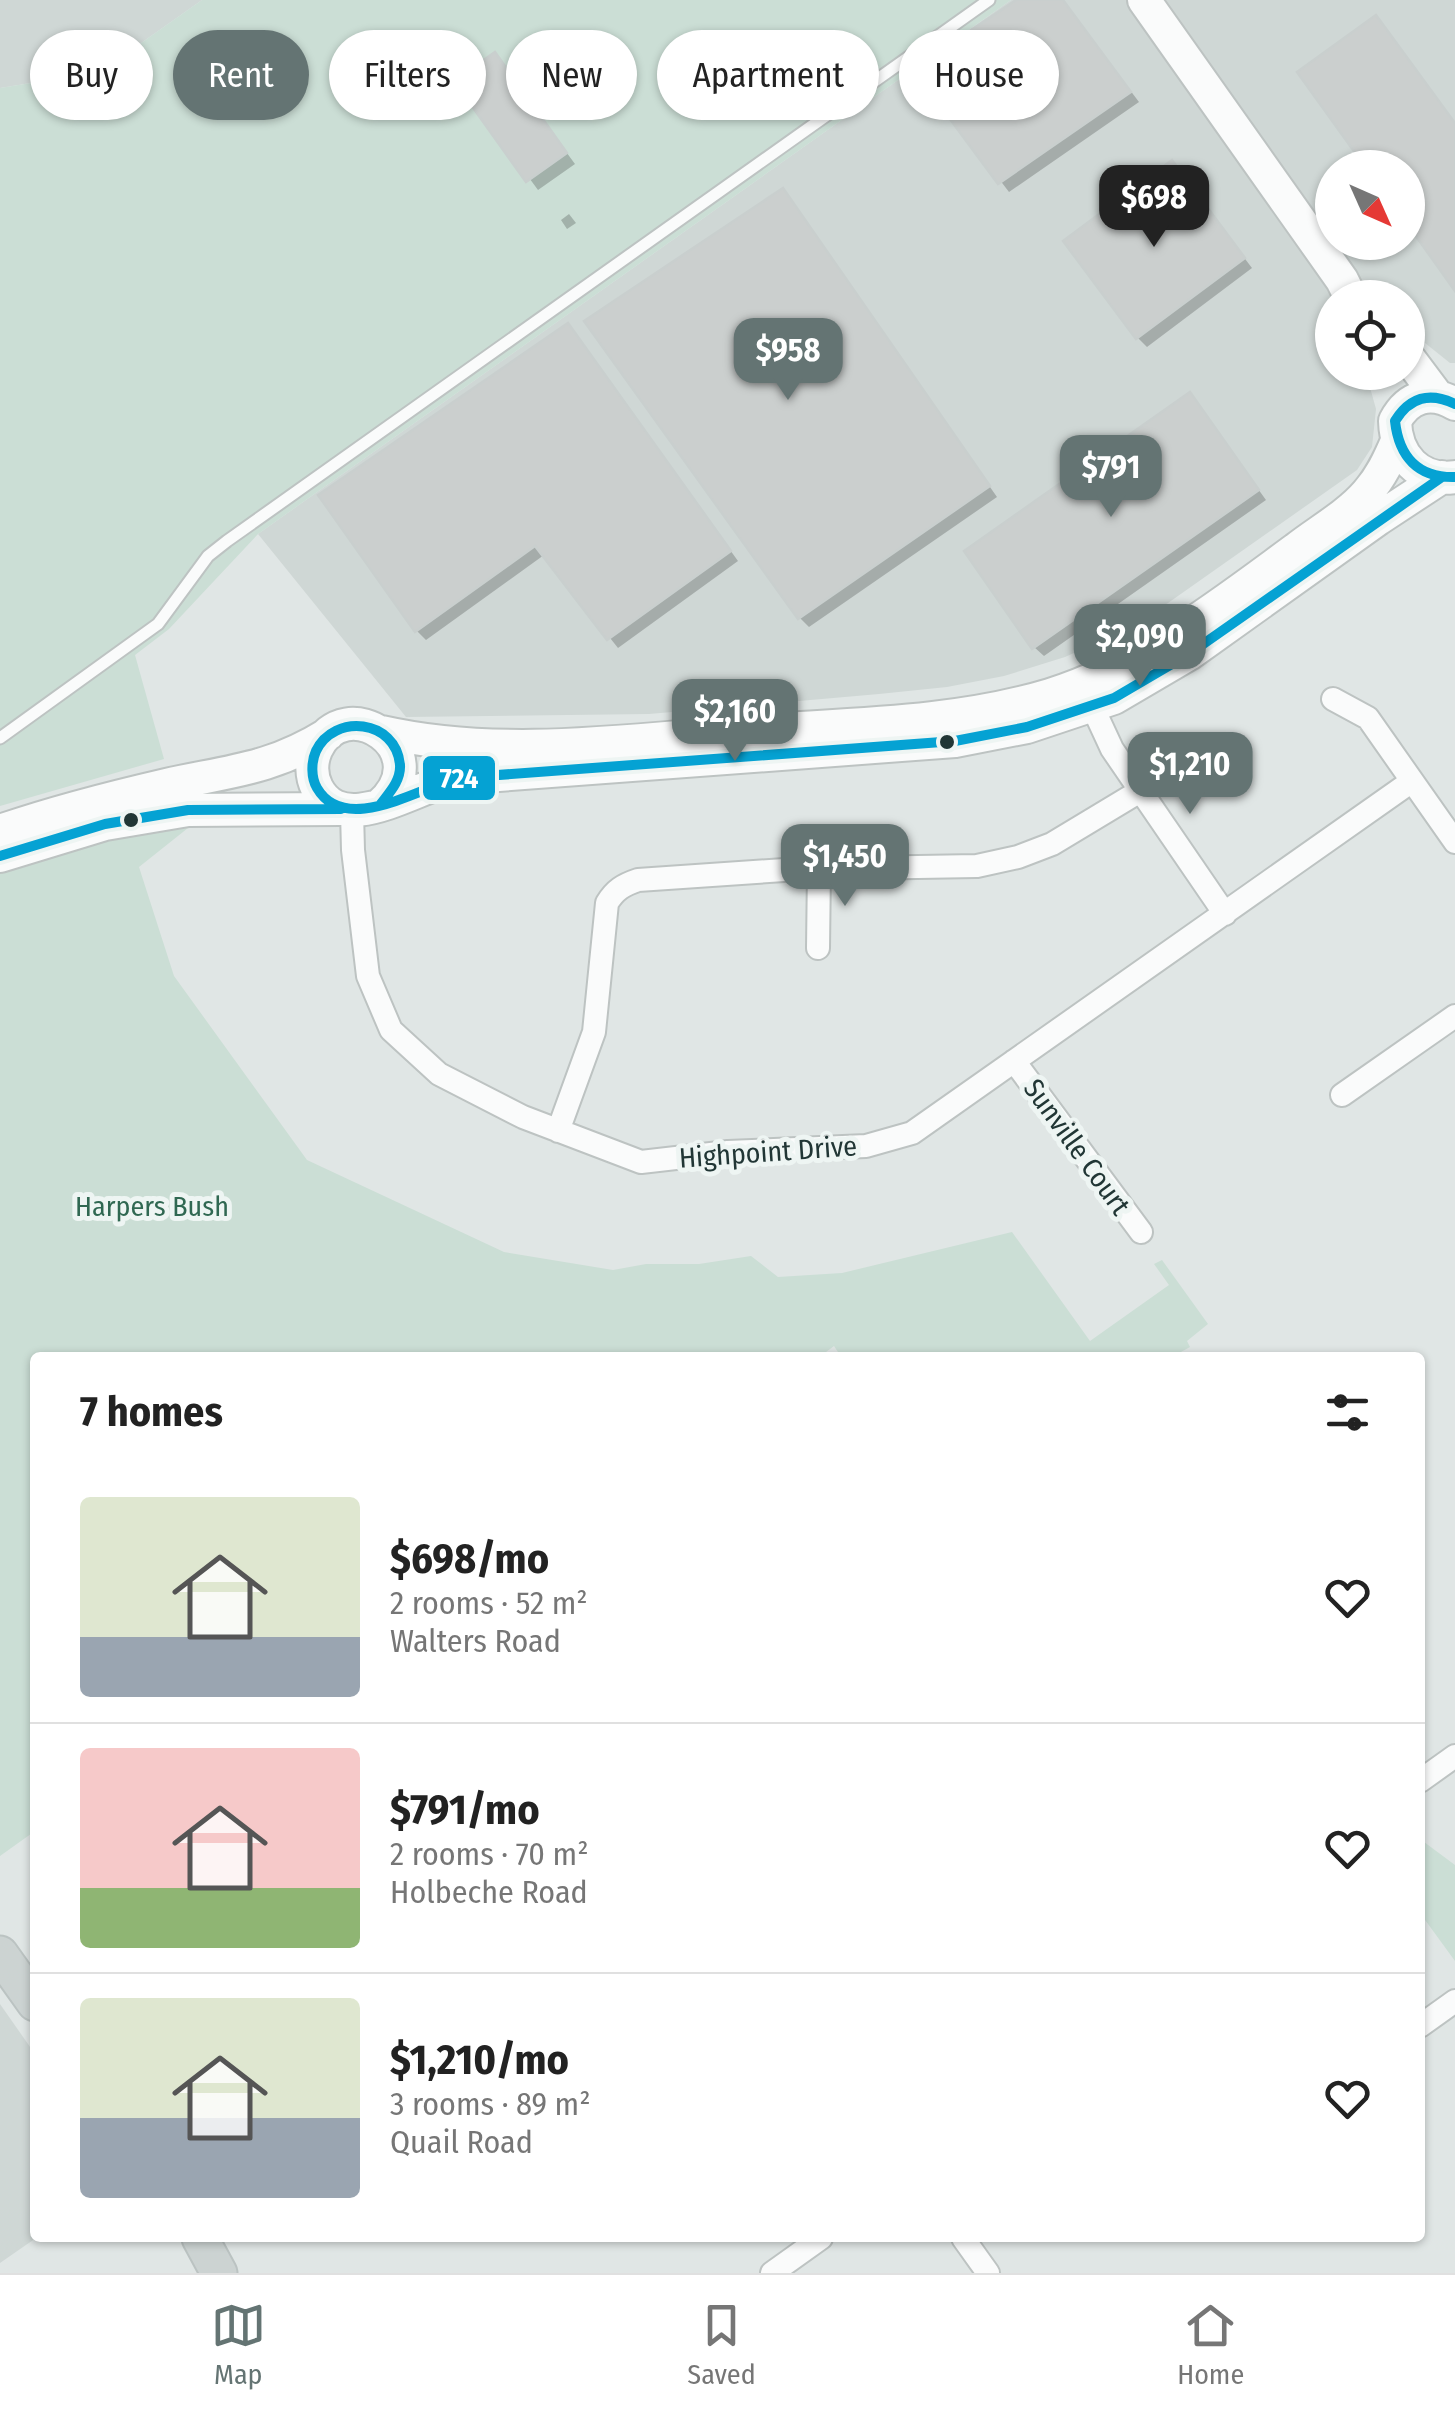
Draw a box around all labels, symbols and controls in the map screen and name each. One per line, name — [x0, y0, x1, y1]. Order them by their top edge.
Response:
chip: Buy — [30, 30, 153, 120]
chip: Rent — [173, 30, 309, 120]
chip: Filters — [329, 30, 486, 120]
chip: New — [506, 30, 637, 120]
chip: Apartment — [657, 30, 879, 120]
chip: House — [899, 30, 1059, 120]
north arrow — [1315, 150, 1425, 260]
map controls — [1315, 150, 1425, 390]
pin: $698 — [1095, 165, 1213, 250]
text: $698 — [1121, 178, 1187, 216]
button: locate — [1315, 280, 1425, 390]
pin: $958 — [729, 318, 847, 403]
text: $958 — [756, 331, 820, 369]
pin: $791 — [1052, 435, 1170, 520]
text: $791 — [1082, 448, 1140, 486]
pin: $2,090 — [1059, 604, 1221, 689]
text: $2,090 — [1096, 617, 1184, 655]
pin: $2,160 — [654, 679, 816, 764]
text: $2,160 — [694, 692, 776, 730]
unlabelled marker — [937, 732, 957, 752]
pin: $1,210 — [1109, 732, 1271, 817]
text: $1,210 — [1150, 745, 1230, 783]
line badge: 724 — [421, 754, 497, 802]
text: 724 — [440, 762, 478, 795]
unlabelled marker — [121, 810, 141, 830]
pin: $1,450 — [764, 824, 926, 909]
text: $1,450 — [803, 837, 887, 875]
street label: Sunville Court — [1017, 1073, 1138, 1222]
street label: Highpoint Drive — [678, 1129, 858, 1175]
park label: Harpers Bush — [75, 1190, 229, 1223]
icon: filters — [1320, 1385, 1375, 1440]
text: 7 homes — [80, 1387, 223, 1437]
text: $698/mo — [390, 1534, 549, 1584]
icon: home — [160, 1537, 280, 1657]
icon: heart — [1320, 1570, 1375, 1625]
text: 2 rooms · 52 m² — [390, 1584, 588, 1622]
text: Walters Road — [390, 1622, 561, 1660]
text: $791/mo — [390, 1785, 540, 1835]
icon: home — [160, 1788, 280, 1908]
icon: heart — [1320, 1821, 1375, 1876]
text: 2 rooms · 70 m² — [390, 1835, 589, 1873]
text: Holbeche Road — [390, 1873, 588, 1911]
text: $1,210/mo — [390, 2035, 569, 2085]
icon: home — [160, 2038, 280, 2158]
icon: heart — [1320, 2071, 1375, 2126]
text: 3 rooms · 89 m² — [390, 2085, 591, 2123]
text: Quail Road — [390, 2123, 533, 2161]
tab: Map — [211, 2298, 266, 2391]
tab: Saved — [687, 2298, 756, 2391]
tab: Home — [1177, 2298, 1244, 2391]

